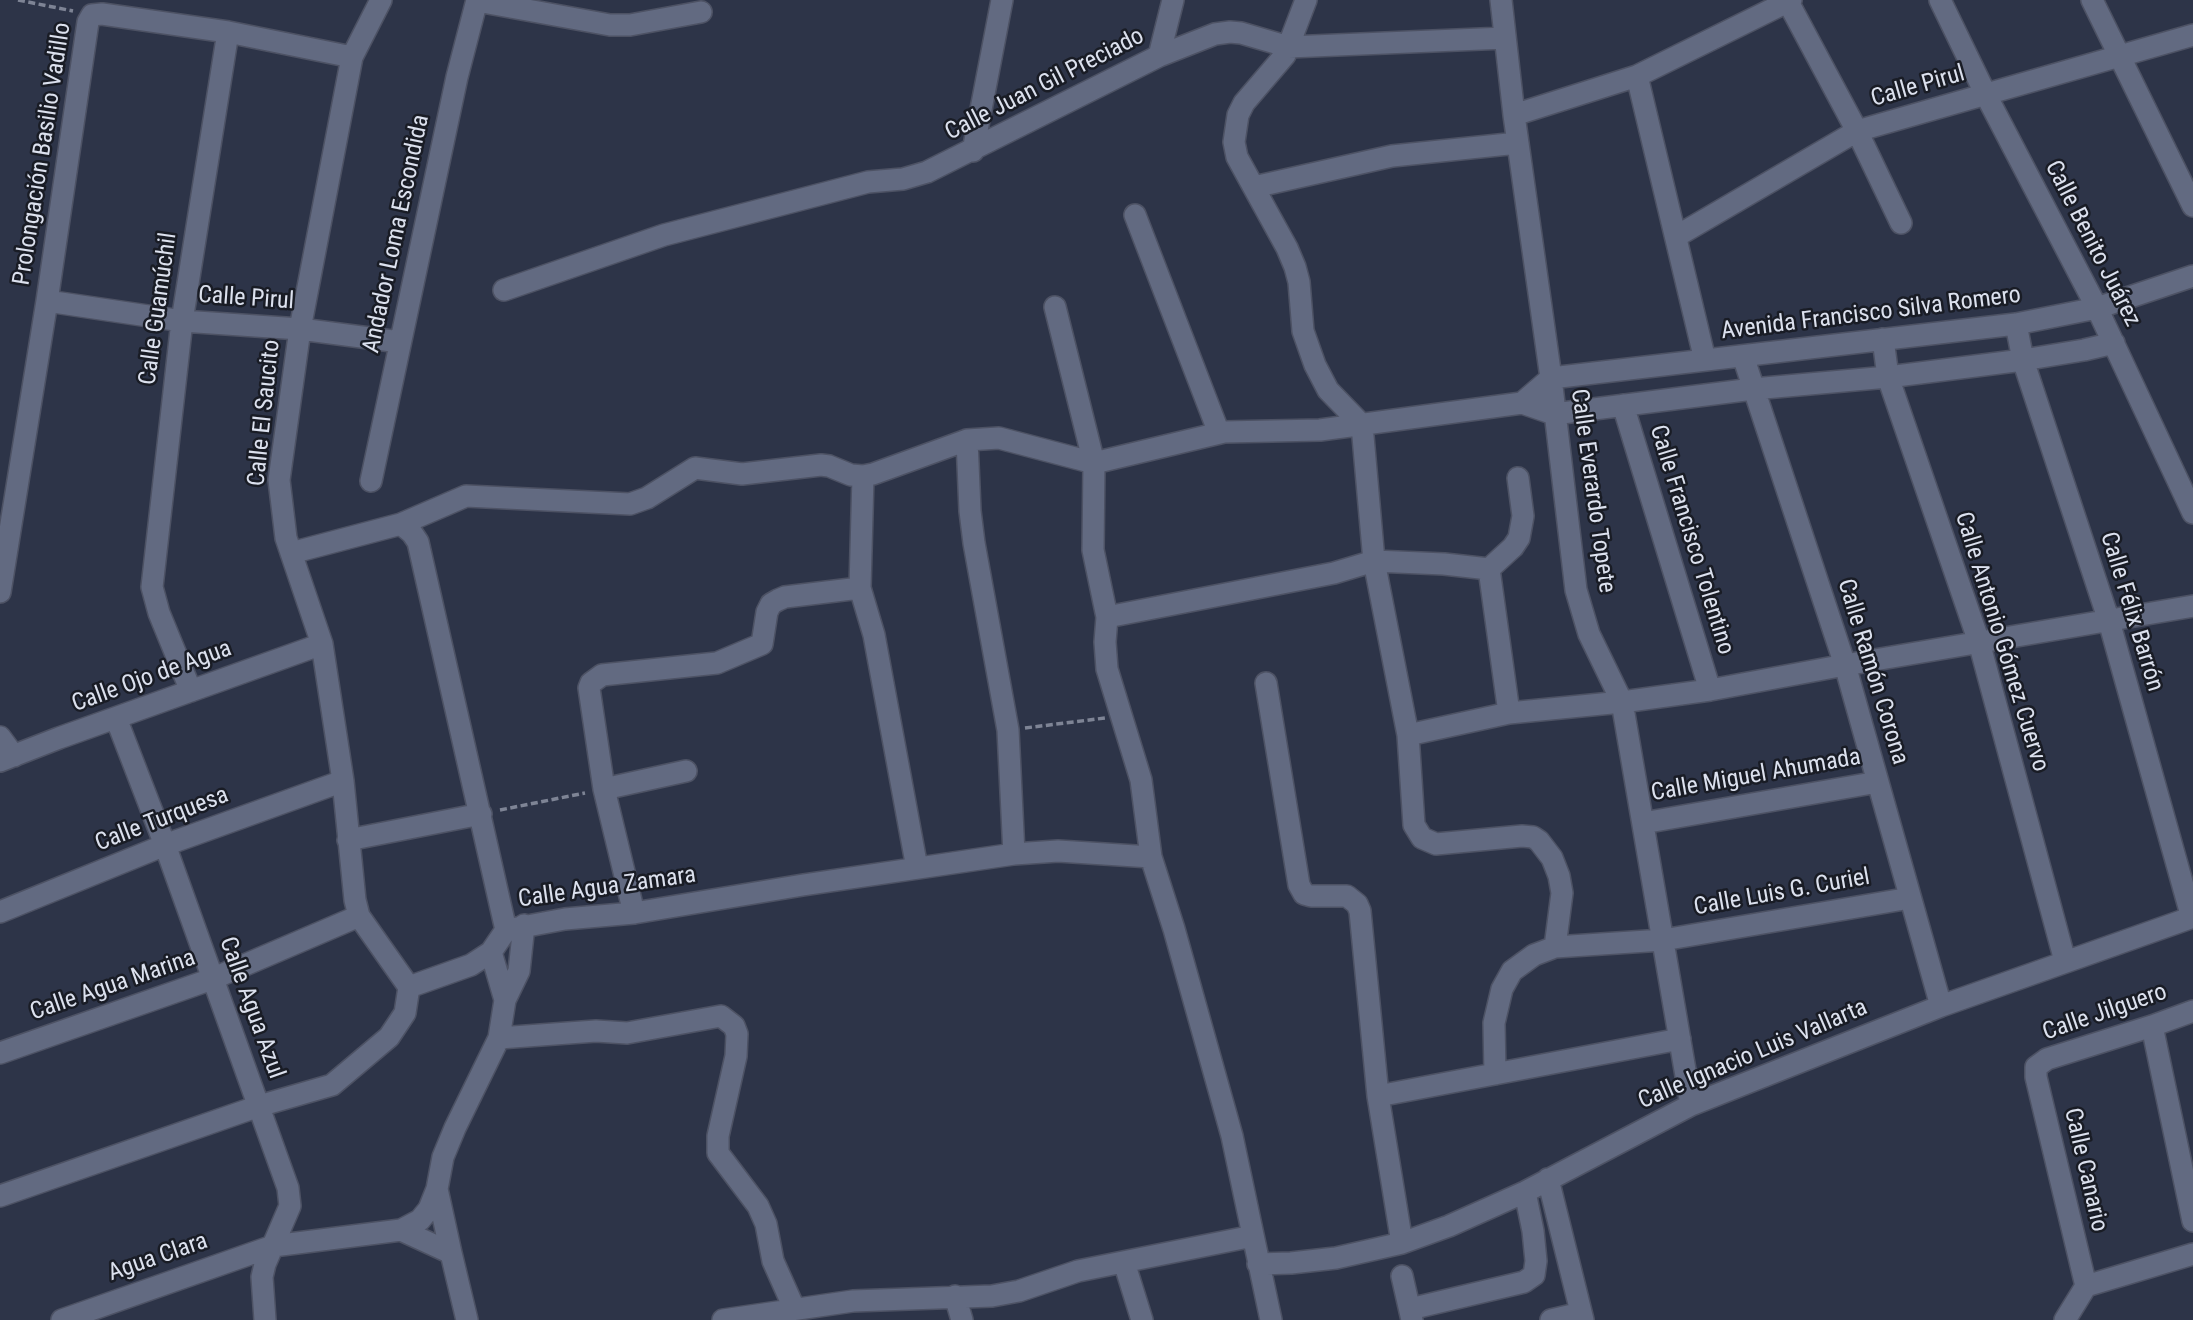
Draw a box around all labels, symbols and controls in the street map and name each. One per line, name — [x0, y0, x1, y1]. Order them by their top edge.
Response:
street label: Prolongación Basilio Vadillo — [8, 21, 78, 287]
street label: Calle Juan Gil Preciado — [941, 22, 1149, 148]
street label: Calle Pirul — [1868, 60, 1968, 114]
street label: Andador Loma Escondida — [358, 112, 436, 356]
street label: Calle Benito Juárez — [2038, 156, 2146, 332]
street label: Calle Guamúchil — [134, 231, 184, 387]
street label: Calle Pirul — [197, 281, 295, 317]
street label: Avenida Francisco Silva Romero — [1719, 281, 2023, 347]
street label: Calle El Saucito — [243, 338, 287, 488]
street label: Calle Everardo Topete — [1563, 387, 1621, 595]
street label: Calle Francisco Tolentino — [1642, 422, 1740, 658]
street label: Calle Antonio Gómez Cuervo — [1948, 509, 2054, 775]
street label: Calle Félix Barrón — [2093, 529, 2169, 695]
street label: Calle Ramón Corona — [1830, 576, 1914, 768]
street label: Calle Ojo de Agua — [68, 635, 236, 719]
street label: Calle Miguel Ahumada — [1649, 743, 1863, 809]
street label: Calle Turquesa — [91, 781, 233, 859]
street label: Calle Agua Zamara — [516, 861, 698, 915]
street label: Calle Luis G. Curiel — [1692, 863, 1872, 923]
street label: Calle Agua Azul — [212, 933, 290, 1083]
street label: Calle Agua Marina — [27, 944, 199, 1028]
street label: Calle Jilguero — [2039, 978, 2171, 1048]
street label: Calle Ignacio Luis Vallarta — [1634, 994, 1872, 1116]
street label: Calle Canario — [2057, 1105, 2113, 1235]
street label: Agua Clara — [105, 1228, 211, 1288]

